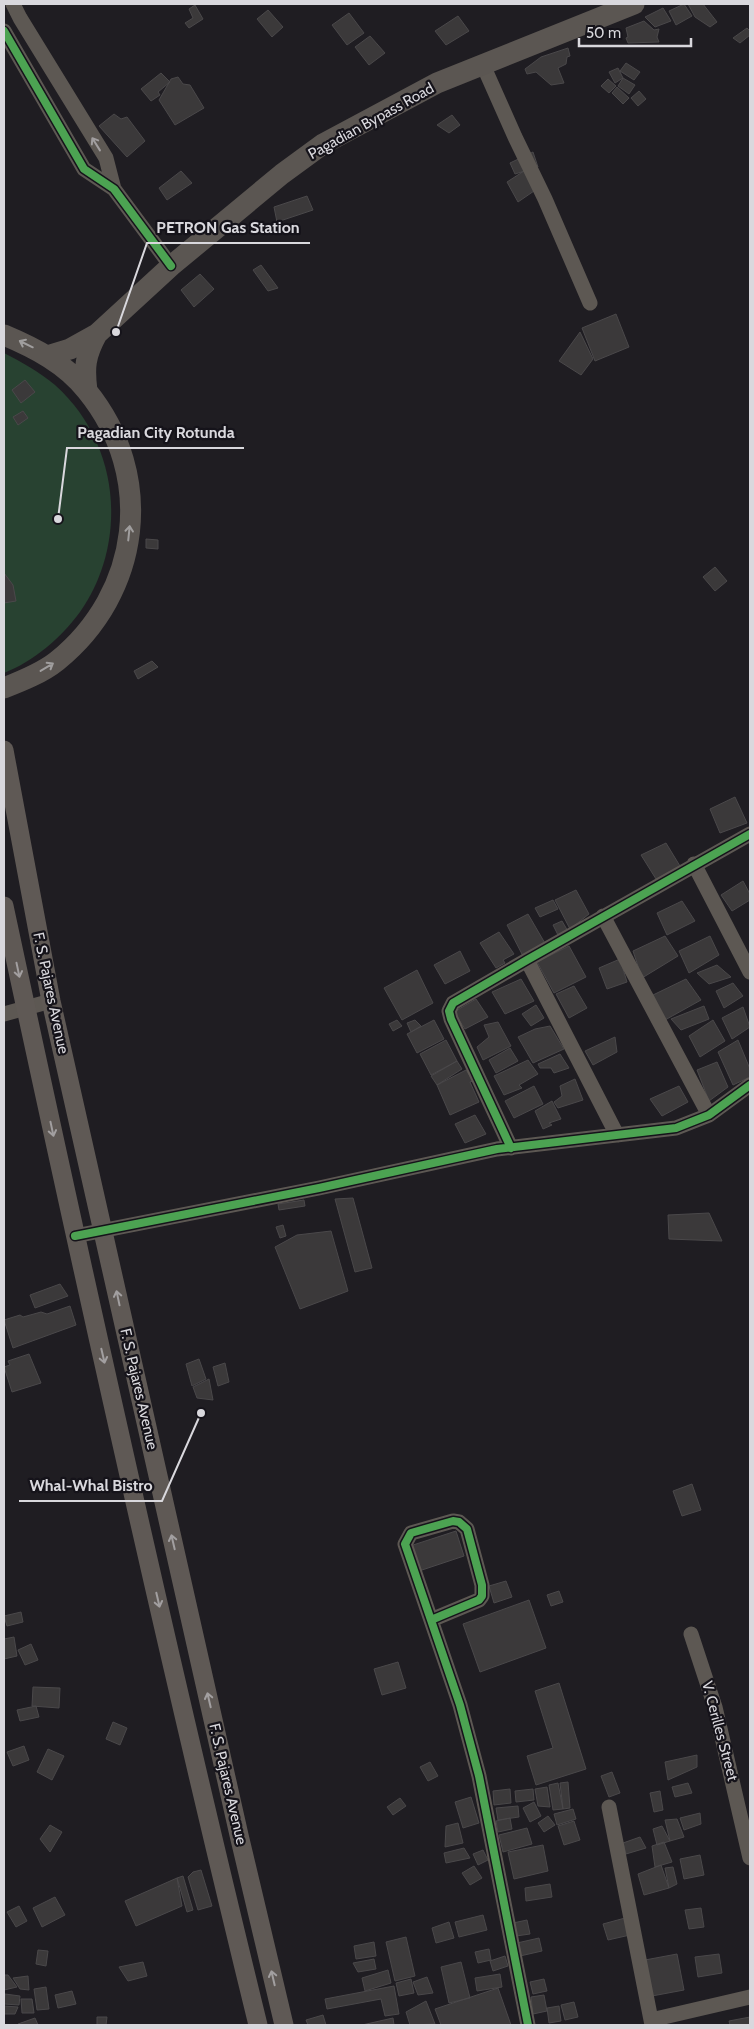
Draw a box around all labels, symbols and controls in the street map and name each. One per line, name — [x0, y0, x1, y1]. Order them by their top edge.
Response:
scale bar — [579, 15, 692, 47]
text: 50 m — [586, 24, 621, 42]
street label: Pagadian Bypass Road — [305, 79, 437, 163]
one-way arrow — [91, 137, 101, 151]
callout: PETRON Gas Station — [147, 212, 310, 243]
text: PETRON Gas Station — [156, 218, 300, 237]
one-way arrow — [19, 339, 34, 349]
callout: Pagadian City Rotunda — [67, 417, 244, 448]
text: Pagadian City Rotunda — [77, 423, 235, 442]
one-way arrow — [125, 525, 134, 541]
one-way arrow — [40, 661, 54, 671]
street label: F. S. Pajares Avenue — [29, 931, 73, 1056]
one-way arrow — [14, 962, 23, 978]
one-way arrow — [48, 1121, 57, 1137]
one-way arrow — [113, 1290, 122, 1306]
street label: F. S. Pajares Avenue — [116, 1327, 162, 1452]
one-way arrow — [99, 1348, 108, 1364]
callout: Whal-Whal Bistro — [19, 1470, 162, 1501]
text: Whal-Whal Bistro — [29, 1476, 153, 1495]
one-way arrow — [168, 1534, 177, 1550]
one-way arrow — [154, 1591, 163, 1607]
street label: V. Cerilles Street — [698, 1679, 742, 1783]
one-way arrow — [204, 1693, 213, 1709]
street label: F. S. Pajares Avenue — [205, 1722, 251, 1847]
one-way arrow — [268, 1970, 277, 1986]

